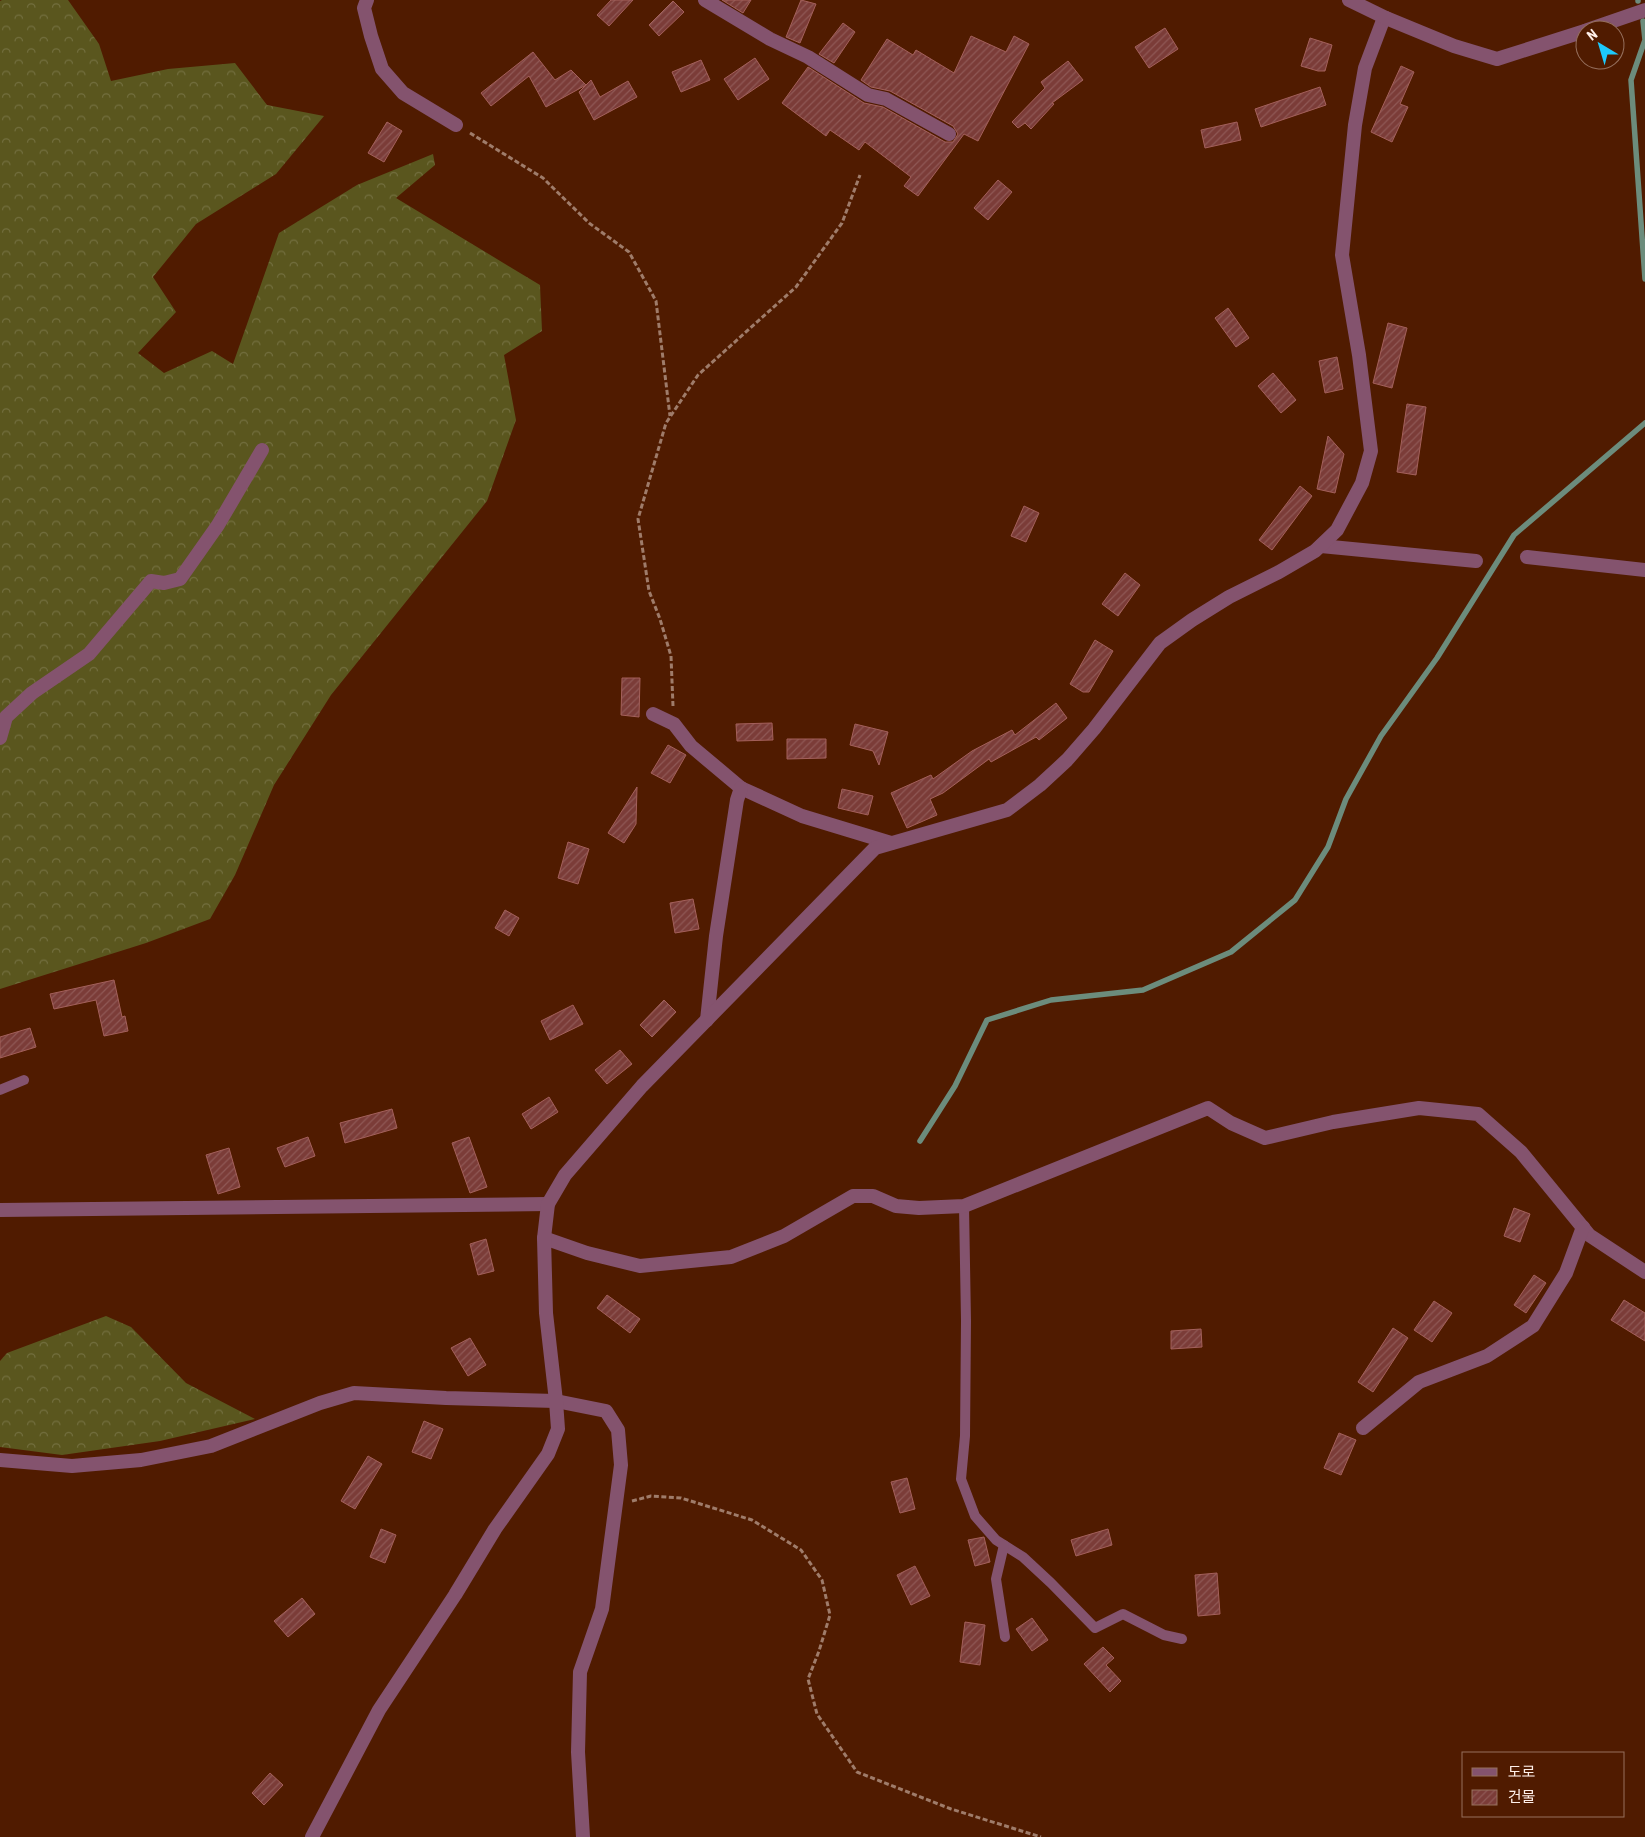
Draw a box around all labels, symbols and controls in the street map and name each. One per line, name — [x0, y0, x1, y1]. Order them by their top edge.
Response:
north arrow — [1575, 20, 1625, 70]
text: N — [1584, 26, 1600, 44]
legend — [1462, 1752, 1625, 1817]
text: 도로 — [1508, 1763, 1536, 1781]
text: 건물 — [1508, 1788, 1536, 1806]

